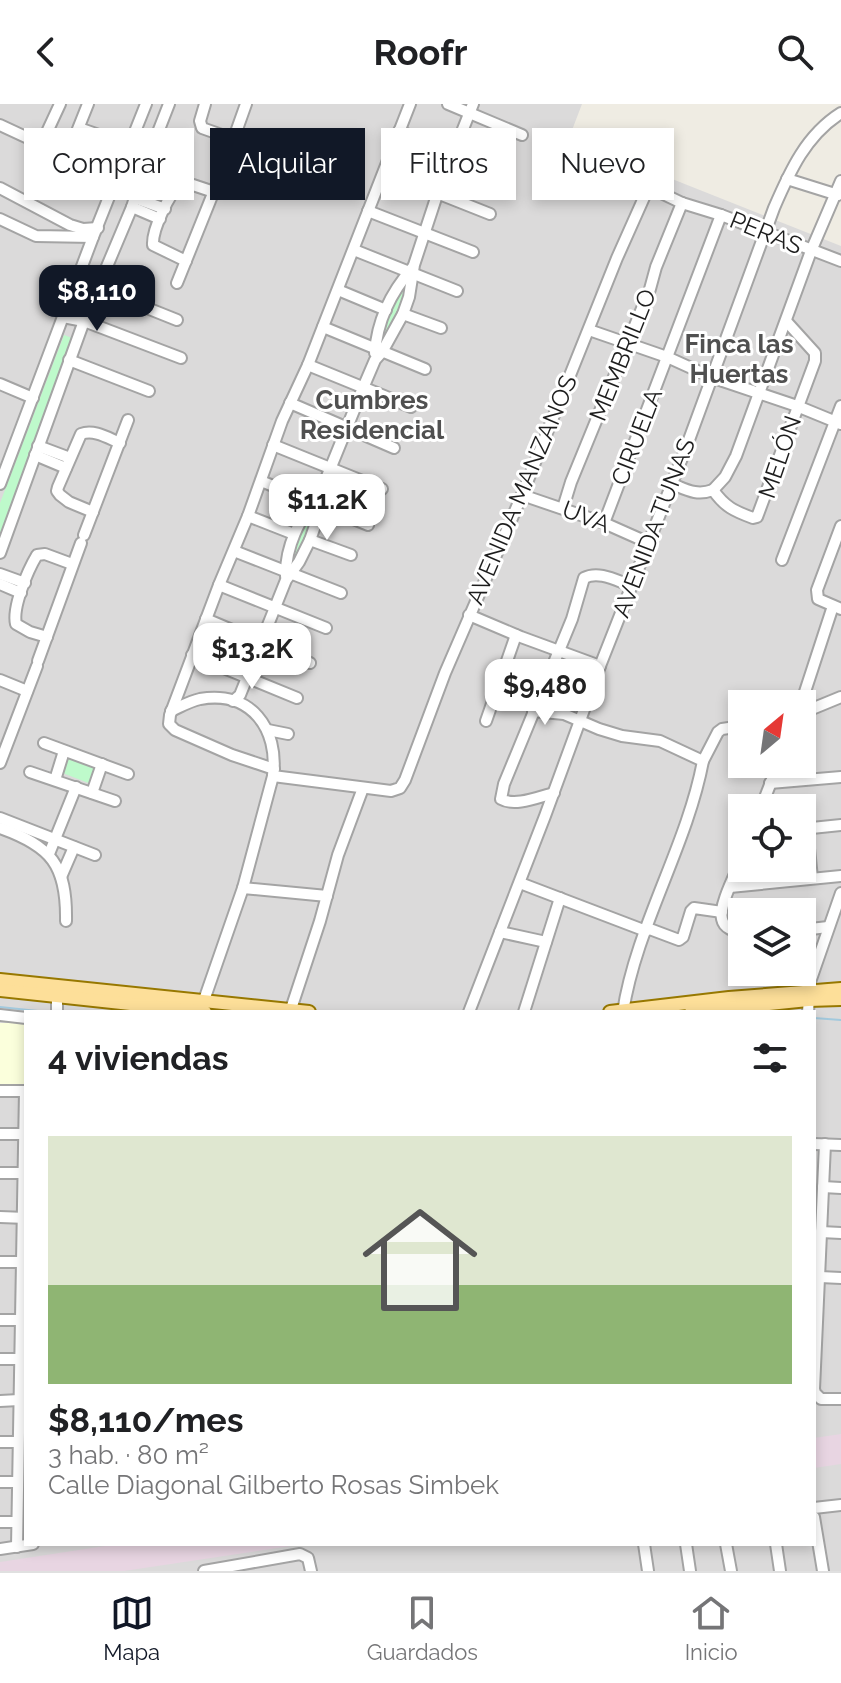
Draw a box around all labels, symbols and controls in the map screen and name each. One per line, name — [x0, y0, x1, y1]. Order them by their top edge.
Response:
icon: back — [24, 30, 68, 74]
icon: search — [773, 30, 817, 74]
text: Roofr — [373, 31, 468, 73]
chip: Comprar — [24, 128, 194, 200]
chip: Alquilar — [210, 128, 365, 200]
chip: Filtros — [381, 128, 516, 200]
chip: Nuevo — [532, 128, 674, 200]
street label: PERAS — [726, 205, 807, 260]
pin: $8,110 — [32, 265, 162, 333]
text: $8,110 — [57, 276, 137, 306]
street label: MEMBRILLO — [583, 285, 662, 425]
district label: Finca las Huertas — [684, 329, 794, 389]
street label: AVENIDA MANZANOS — [460, 371, 583, 609]
street label: CIRUELA — [605, 384, 668, 489]
district label: Cumbres Residencial — [300, 385, 445, 445]
street label: MELÓN — [752, 412, 807, 502]
street label: AVENIDA TUNAS — [606, 434, 701, 621]
pin: $11.2K — [262, 474, 392, 542]
text: $11.2K — [287, 485, 367, 515]
street label: UVA — [558, 494, 614, 539]
pin: $13.2K — [187, 623, 317, 691]
text: $13.2K — [211, 634, 293, 664]
pin: $9,480 — [480, 659, 610, 727]
text: $9,480 — [503, 670, 587, 700]
north arrow — [728, 690, 816, 778]
map controls — [728, 690, 816, 986]
button: locate — [728, 794, 816, 882]
button: layers — [728, 898, 816, 986]
icon: filters — [748, 1036, 792, 1080]
text: 4 viviendas — [48, 1038, 229, 1078]
icon: home — [348, 1188, 492, 1332]
text: $8,110/mes — [48, 1400, 244, 1440]
text: 3 hab. · 80 m² — [48, 1440, 209, 1470]
text: Calle Diagonal Gilberto Rosas Simbek — [48, 1470, 499, 1500]
tab: Mapa — [103, 1591, 160, 1665]
tab: Guardados — [367, 1591, 478, 1665]
tab: Inicio — [685, 1591, 738, 1665]

